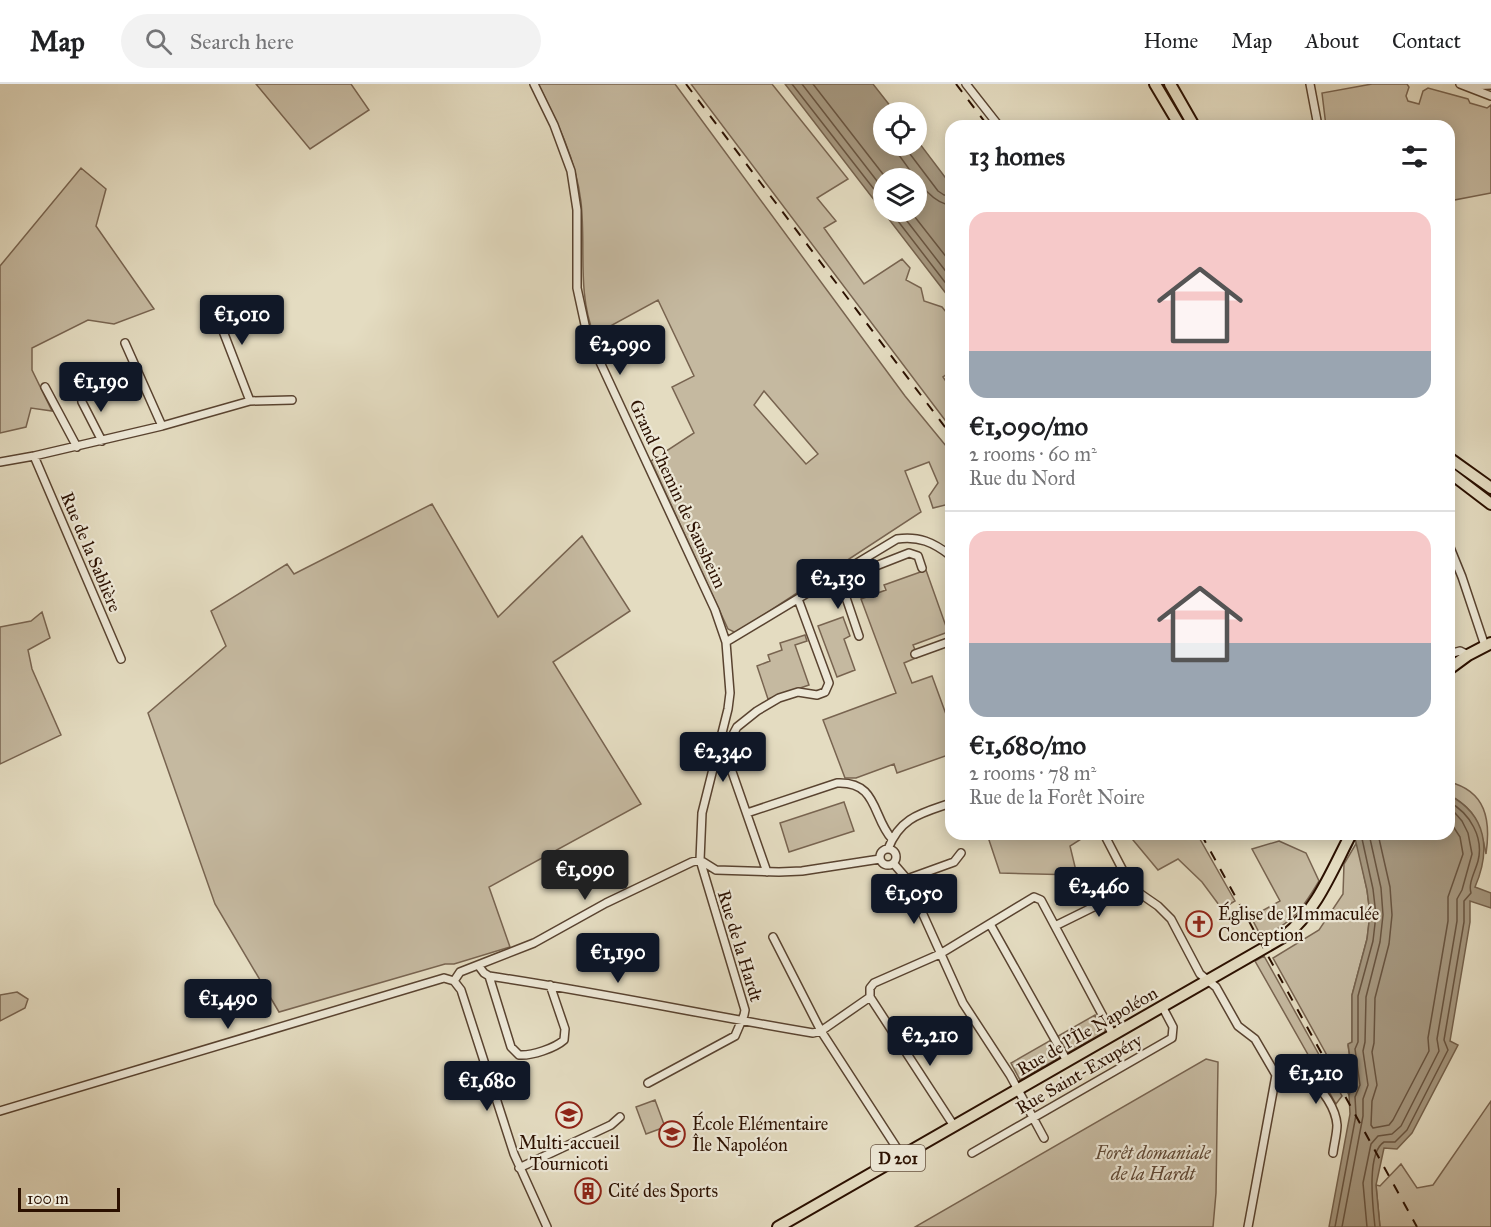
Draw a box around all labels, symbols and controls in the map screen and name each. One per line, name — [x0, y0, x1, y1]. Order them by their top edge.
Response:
search box — [121, 14, 541, 68]
text: Map — [30, 24, 85, 59]
icon: search — [142, 25, 175, 58]
text: Search here — [190, 28, 294, 55]
text: Home — [1143, 28, 1198, 54]
text: Map — [1231, 28, 1272, 54]
text: About — [1305, 28, 1359, 54]
text: Contact — [1392, 28, 1461, 54]
map controls — [873, 102, 927, 222]
button: locate — [873, 102, 927, 156]
text: 13 homes — [969, 140, 1065, 172]
icon: filters — [1398, 140, 1431, 173]
button: layers — [873, 168, 927, 222]
icon: home — [1146, 251, 1254, 359]
pin: €1,010 — [193, 295, 291, 346]
text: €1,010 — [214, 302, 270, 326]
pin: €2,090 — [571, 325, 669, 376]
text: €2,090 — [589, 332, 651, 356]
pin: €1,190 — [52, 362, 150, 413]
text: €1,190 — [73, 369, 129, 393]
street label: Grand Chemin de Sausheim — [625, 396, 731, 592]
text: €1,090/mo — [969, 410, 1088, 442]
text: 2 rooms · 60 m² — [969, 442, 1097, 466]
text: Rue du Nord — [969, 466, 1075, 490]
street label: Rue de la Sablière — [56, 489, 126, 615]
pin: €2,130 — [789, 559, 887, 610]
text: €2,130 — [810, 566, 866, 590]
icon: home — [1146, 570, 1254, 678]
text: €1,680/mo — [969, 729, 1086, 761]
pin: €2,340 — [674, 732, 772, 783]
text: €2,340 — [694, 739, 752, 763]
text: 2 rooms · 78 m² — [969, 761, 1096, 785]
text: Rue de la Forêt Noire — [969, 785, 1145, 809]
pin: €1,090 — [536, 850, 634, 901]
text: €1,090 — [555, 857, 615, 881]
pin: €2,460 — [1050, 867, 1148, 918]
pin: €1,050 — [865, 874, 963, 925]
text: €2,460 — [1069, 874, 1130, 898]
text: €1,050 — [885, 881, 943, 905]
street label: Rue de la Hardt — [713, 888, 768, 1005]
place label: Église de l'Immaculée Conception — [1218, 901, 1379, 946]
church icon: Église de l'Immaculée Conception — [1184, 909, 1214, 939]
pin: €1,190 — [569, 933, 667, 984]
text: €1,190 — [590, 940, 646, 964]
pin: €1,490 — [179, 979, 277, 1030]
street label: Rue de l'Île Napoléon — [1012, 981, 1162, 1080]
text: €1,490 — [198, 986, 258, 1010]
pin: €2,210 — [881, 1016, 979, 1067]
text: €2,210 — [902, 1023, 958, 1047]
street label: Rue Saint-Exupéry — [1012, 1029, 1146, 1119]
pin: €1,210 — [1267, 1054, 1365, 1105]
pin: €1,680 — [438, 1061, 536, 1112]
text: €1,210 — [1289, 1061, 1343, 1085]
text: €1,680 — [458, 1068, 516, 1092]
school or university icon: Multi-accueil Tournicoti — [554, 1100, 584, 1130]
place label: École Elémentaire Île Napoléon — [692, 1111, 828, 1156]
school or university icon: École Elémentaire Île Napoléon — [657, 1119, 687, 1149]
place label: Multi-accueil Tournicoti — [518, 1132, 620, 1175]
park label: Forêt domaniale de la Hardt — [1094, 1142, 1212, 1185]
road number: D 201 — [871, 1145, 925, 1171]
building icon: Cité des Sports — [573, 1176, 603, 1206]
place label: Cité des Sports — [608, 1180, 718, 1202]
scale bar — [18, 1185, 120, 1212]
text: 100 m — [27, 1189, 69, 1208]

